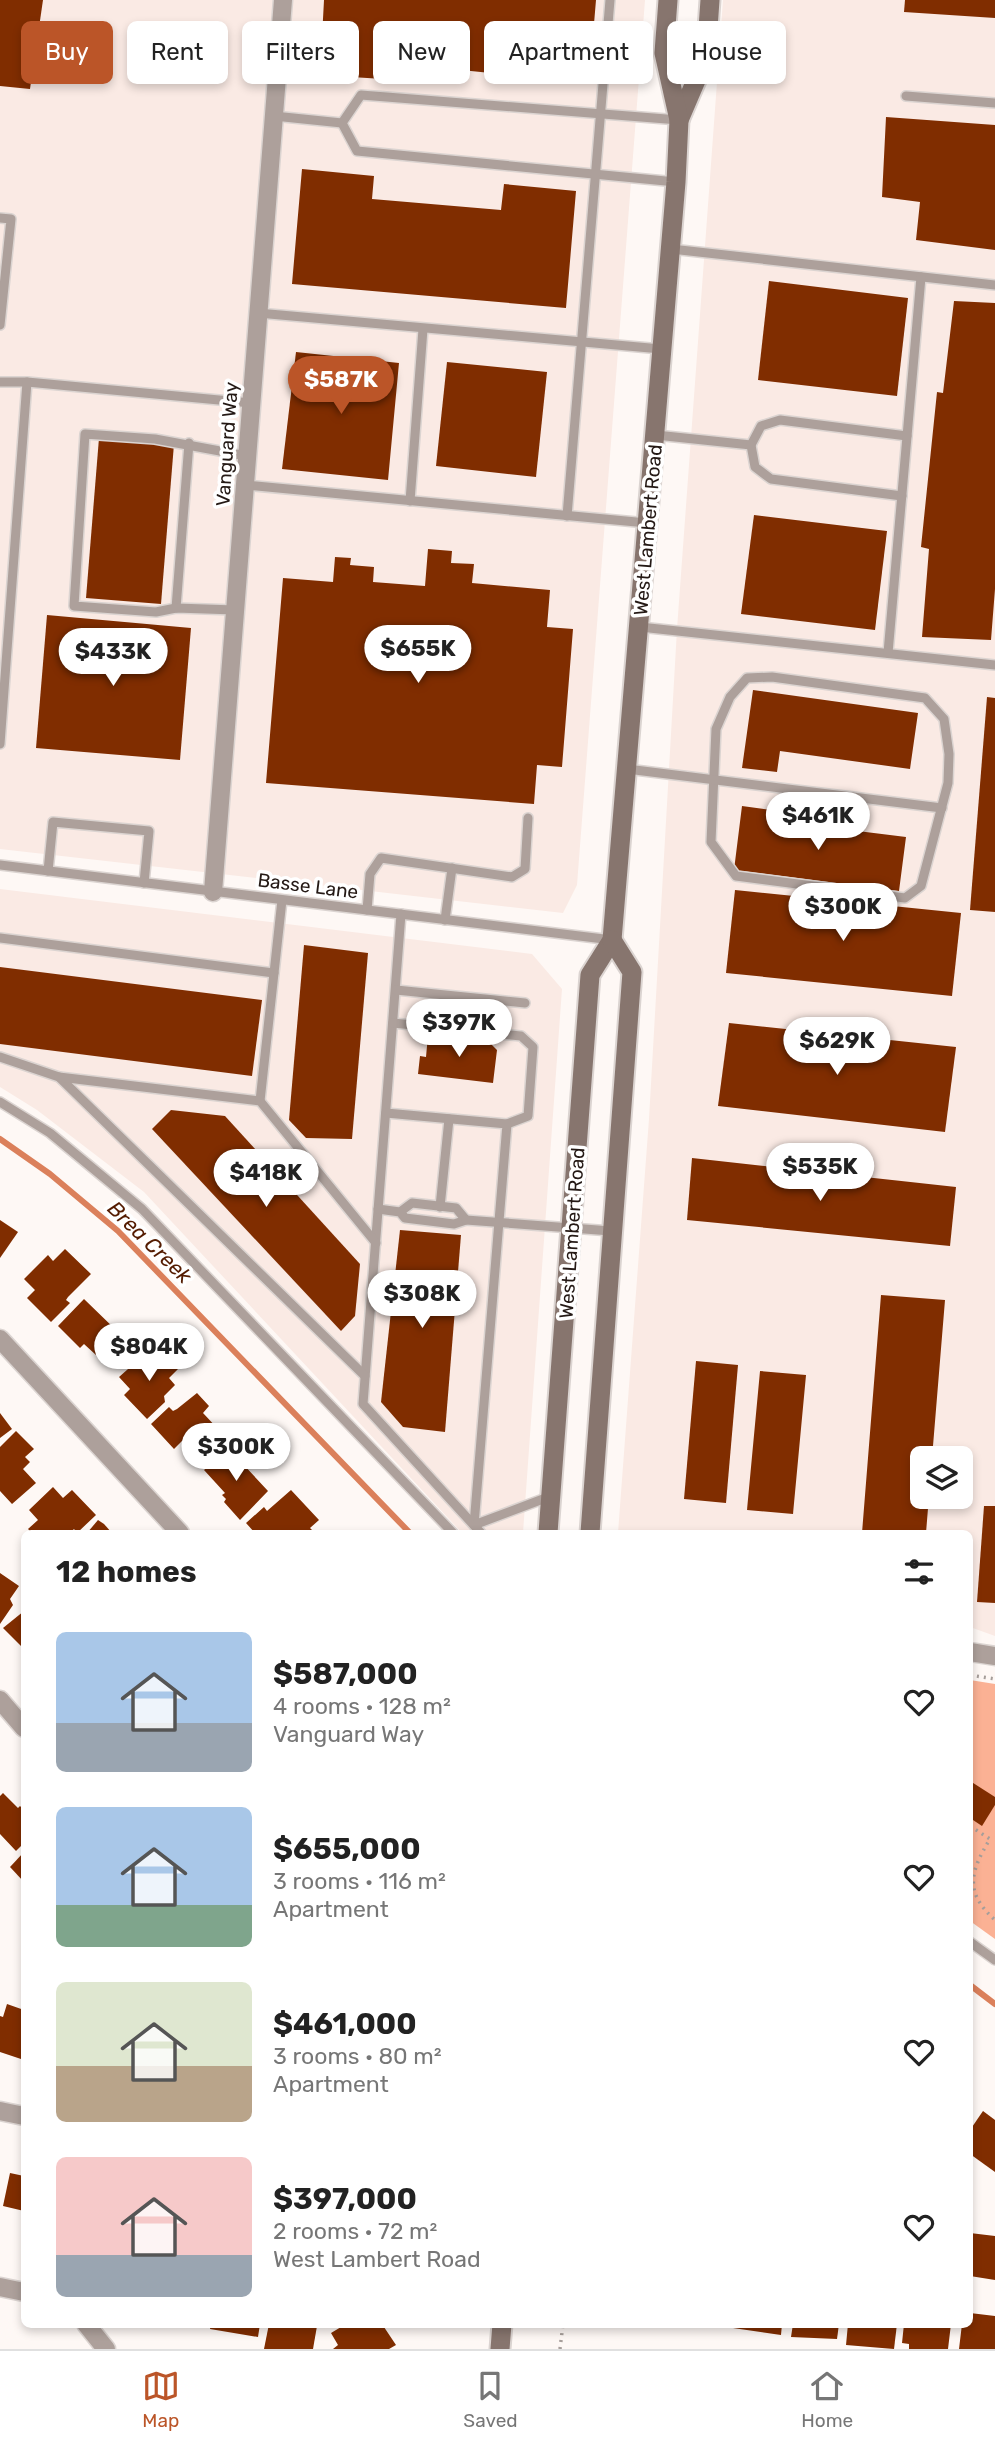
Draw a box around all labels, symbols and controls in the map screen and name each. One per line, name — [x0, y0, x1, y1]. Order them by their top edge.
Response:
chip: Buy — [21, 21, 113, 84]
chip: Rent — [127, 21, 228, 84]
chip: Filters — [242, 21, 359, 84]
chip: New — [373, 21, 470, 84]
chip: Apartment — [484, 21, 653, 84]
chip: House — [667, 21, 786, 84]
pin: $587K — [292, 356, 390, 416]
text: $587K — [304, 365, 378, 393]
street label: Vanguard Way — [211, 381, 243, 507]
street label: West Lambert Road — [629, 444, 667, 616]
pin: $655K — [369, 626, 467, 685]
pin: $433K — [64, 628, 162, 688]
text: $655K — [380, 634, 456, 662]
text: $433K — [75, 637, 151, 665]
pin: $461K — [769, 792, 867, 852]
text: $461K — [782, 801, 854, 829]
street label: Basse Lane — [256, 868, 360, 904]
pin: $300K — [794, 884, 892, 943]
text: $300K — [804, 892, 882, 920]
pin: $397K — [410, 1000, 508, 1059]
text: $397K — [422, 1008, 496, 1036]
pin: $629K — [788, 1018, 886, 1077]
text: $629K — [799, 1026, 875, 1054]
pin: $535K — [771, 1144, 869, 1203]
street label: West Lambert Road — [555, 1147, 589, 1319]
pin: $418K — [217, 1150, 315, 1209]
text: $535K — [782, 1152, 858, 1180]
text: $418K — [230, 1158, 302, 1186]
water label: Brea Creek — [103, 1196, 198, 1289]
pin: $308K — [373, 1270, 471, 1330]
text: $308K — [384, 1279, 460, 1307]
pin: $804K — [100, 1324, 198, 1383]
text: $804K — [110, 1332, 188, 1360]
pin: $300K — [187, 1424, 285, 1483]
text: $300K — [197, 1432, 275, 1460]
map controls — [910, 1446, 973, 1509]
button: layers — [910, 1446, 973, 1509]
icon: filters — [900, 1553, 938, 1591]
text: 12 homes — [56, 1554, 197, 1590]
text: $587,000 — [273, 1656, 418, 1692]
icon: home — [112, 1660, 196, 1744]
icon: heart — [900, 1683, 938, 1721]
text: 4 rooms · 128 m² — [273, 1692, 451, 1720]
text: Vanguard Way — [273, 1720, 424, 1748]
text: $655,000 — [273, 1831, 421, 1867]
icon: home — [112, 1835, 196, 1919]
icon: heart — [900, 1858, 938, 1896]
text: 3 rooms · 116 m² — [273, 1867, 446, 1895]
text: Apartment — [273, 1895, 389, 1923]
text: $461,000 — [273, 2006, 417, 2042]
icon: home — [112, 2010, 196, 2094]
icon: heart — [900, 2033, 938, 2071]
text: 3 rooms · 80 m² — [273, 2042, 442, 2070]
text: Apartment — [273, 2070, 389, 2098]
text: $397,000 — [273, 2181, 417, 2217]
icon: home — [112, 2185, 196, 2269]
icon: heart — [900, 2208, 938, 2246]
text: 2 rooms · 72 m² — [273, 2217, 437, 2245]
text: West Lambert Road — [273, 2245, 481, 2273]
tab: Map — [142, 2367, 180, 2432]
tab: Saved — [463, 2367, 518, 2432]
tab: Home — [801, 2367, 853, 2432]

